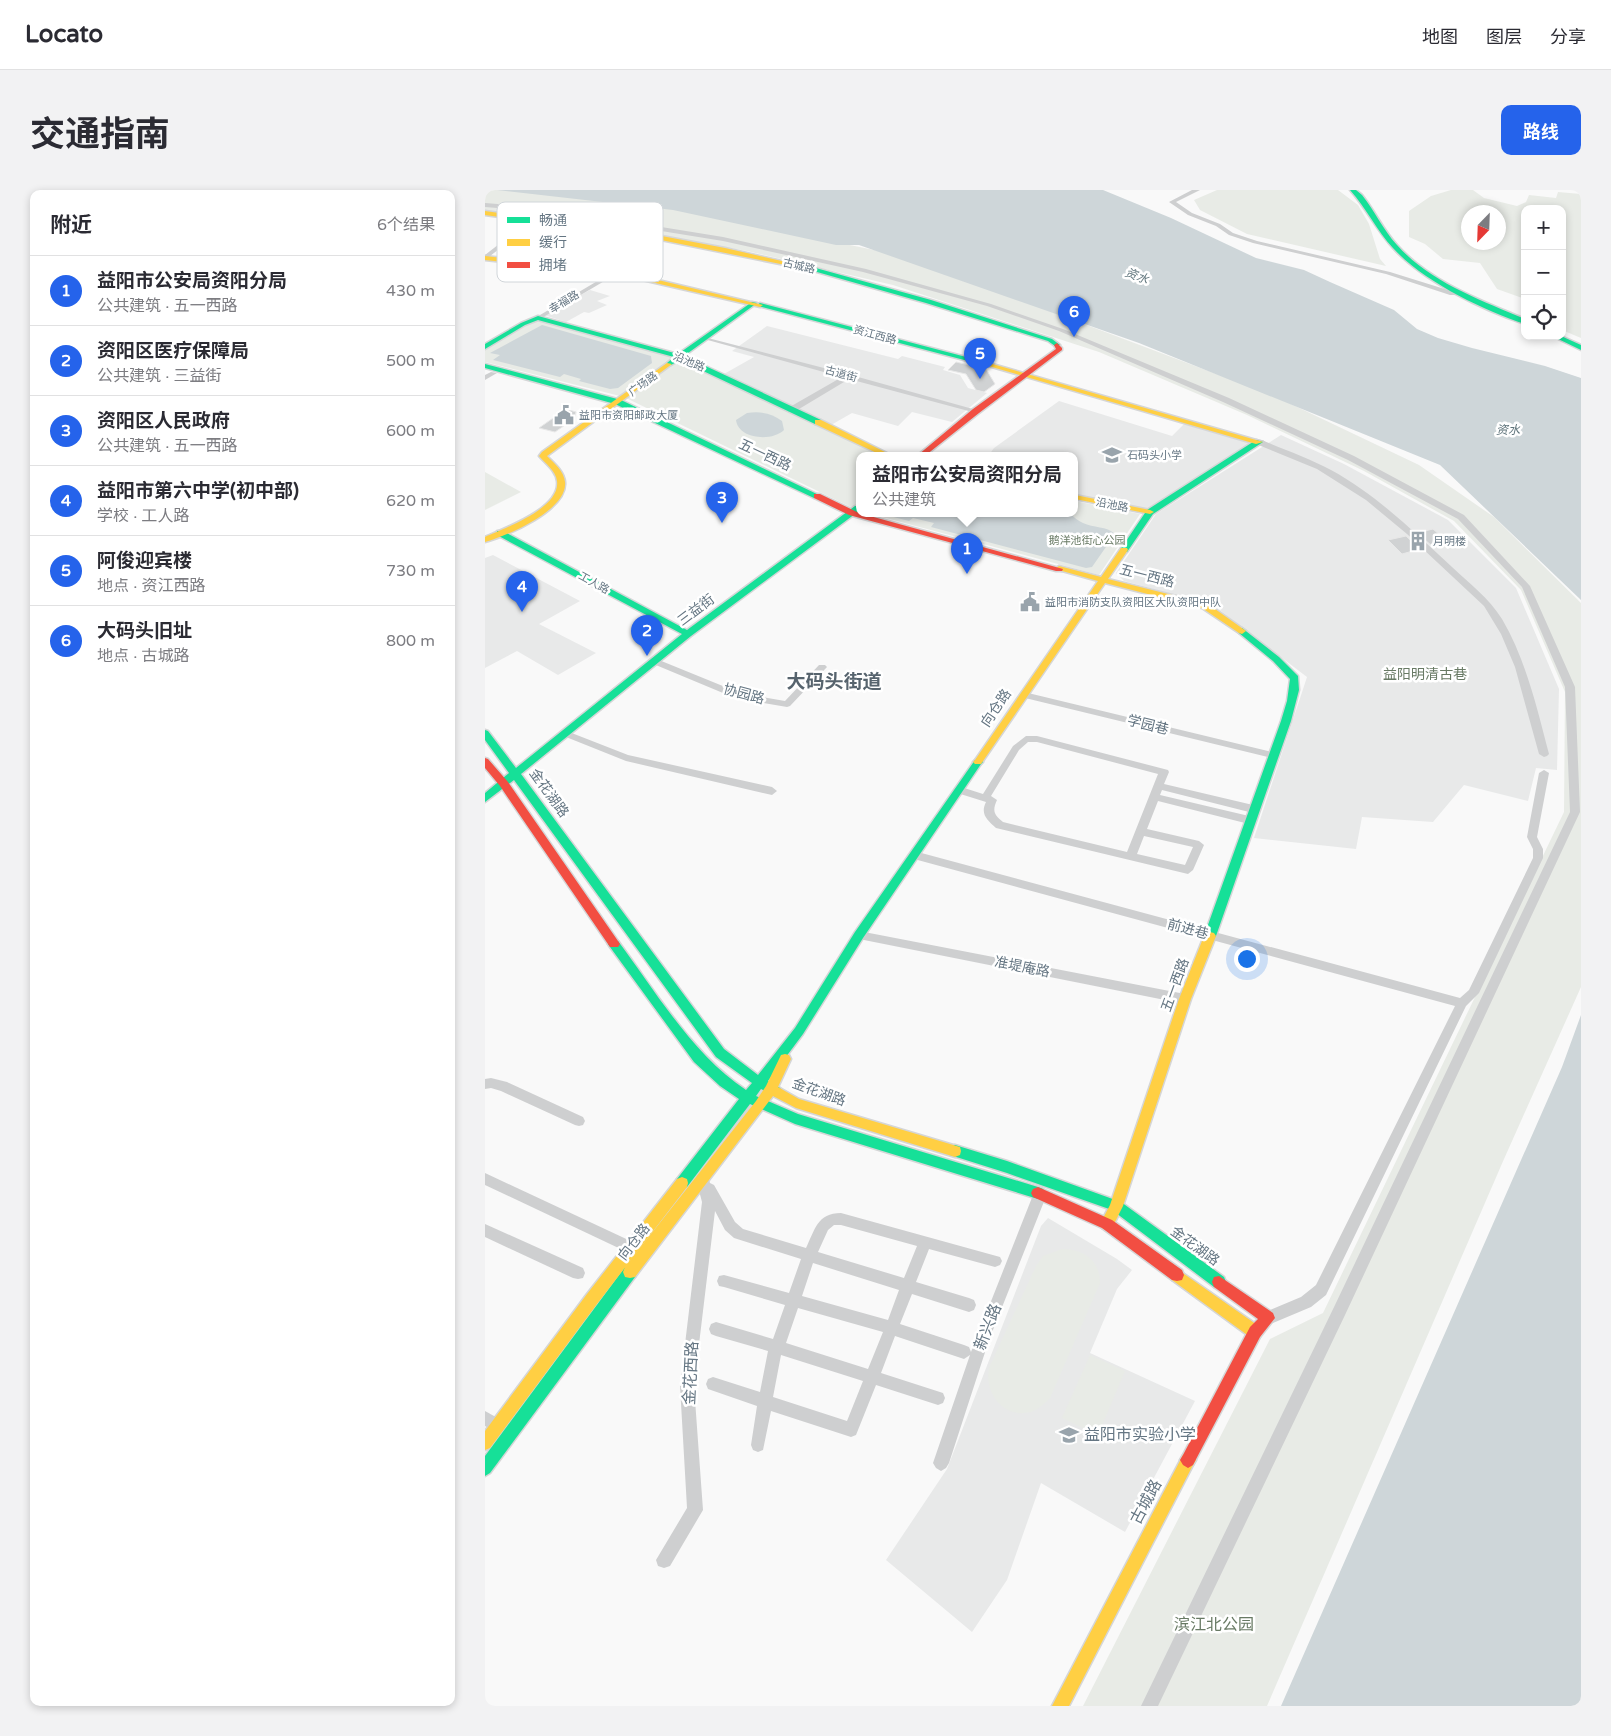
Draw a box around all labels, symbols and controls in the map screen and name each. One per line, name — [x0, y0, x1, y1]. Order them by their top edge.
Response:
text: Locato — [25, 20, 103, 49]
text: 地图 — [1422, 26, 1458, 48]
text: 图层 — [1486, 26, 1522, 48]
text: 分享 — [1550, 26, 1586, 48]
button: 路线 — [1501, 105, 1581, 155]
text: 交通指南 — [30, 114, 170, 156]
legend — [497, 202, 663, 282]
north arrow — [1461, 205, 1506, 250]
map controls — [1521, 205, 1566, 340]
button: + — [1521, 205, 1566, 250]
text: 畅通 — [539, 212, 567, 229]
text: 附近 — [50, 213, 92, 238]
text: 6个结果 — [377, 215, 435, 235]
text: 缓行 — [539, 234, 567, 251]
button: − — [1521, 250, 1566, 295]
street label: 古城路 — [781, 256, 817, 276]
text: 拥堵 — [539, 257, 567, 274]
water label: 资水 — [1123, 265, 1152, 287]
text: 益阳市公安局资阳分局 — [97, 270, 287, 292]
text: 1 — [61, 281, 71, 301]
text: 430 m — [386, 281, 435, 301]
street label: 幸福路 — [547, 288, 581, 316]
button: locate — [1521, 295, 1566, 340]
text: 公共建筑 · 五一西路 — [97, 296, 237, 316]
pin: 6 — [1058, 296, 1090, 337]
street label: 资江西路 — [852, 323, 898, 347]
pin: 5 — [964, 338, 996, 379]
text: 资阳区医疗保障局 — [97, 340, 249, 362]
street label: 沿池路 — [671, 350, 707, 374]
text: 2 — [61, 351, 71, 371]
text: 500 m — [386, 351, 435, 371]
street label: 古道街 — [823, 363, 859, 385]
text: 公共建筑 · 三益街 — [97, 366, 221, 386]
street label: 广场路 — [626, 369, 660, 399]
public building icon: 益阳市资阳邮政大厦 — [553, 404, 575, 426]
place label: 益阳市资阳邮政大厦 — [579, 409, 678, 422]
text: 资阳区人民政府 — [97, 410, 230, 432]
text: 3 — [61, 421, 71, 441]
text: 600 m — [386, 421, 435, 441]
water label: 资水 — [1496, 423, 1521, 437]
street label: 五一西路 — [736, 435, 794, 475]
text: 公共建筑 · 五一西路 — [97, 436, 237, 456]
school or university icon: 石码头小学 — [1101, 444, 1123, 466]
place label: 石码头小学 — [1127, 449, 1182, 462]
popup — [856, 452, 1078, 517]
text: 益阳市公安局资阳分局 — [872, 464, 1062, 486]
text: 益阳市第六中学(初中部) — [97, 480, 299, 502]
pin: 3 — [706, 482, 738, 523]
text: 公共建筑 — [872, 490, 936, 510]
text: 4 — [61, 491, 71, 511]
text: 620 m — [386, 491, 435, 511]
street label: 沿池路 — [1095, 495, 1129, 515]
text: 学校 · 工人路 — [97, 506, 189, 526]
building icon: 月明楼 — [1407, 530, 1429, 552]
pin: 1 — [951, 533, 983, 574]
park label: 鹅洋池街心公园 — [1049, 534, 1126, 547]
place label: 月明楼 — [1433, 535, 1466, 548]
text: 阿俊迎宾楼 — [97, 550, 192, 572]
text: 5 — [61, 561, 71, 581]
text: 730 m — [386, 561, 435, 581]
street label: 五一西路 — [1118, 561, 1176, 591]
street label: 工人路 — [576, 569, 612, 597]
pin: 4 — [506, 571, 538, 612]
text: 地点 · 资江西路 — [97, 576, 205, 596]
street label: 三益街 — [674, 591, 718, 629]
public building icon: 益阳市消防支队资阳区大队资阳中队 — [1019, 591, 1041, 613]
place label: 益阳市消防支队资阳区大队资阳中队 — [1045, 596, 1221, 609]
pin: 2 — [631, 615, 663, 656]
text: 大码头旧址 — [97, 620, 192, 642]
text: 6 — [61, 631, 71, 651]
text: 800 m — [386, 631, 435, 651]
text: 地点 · 古城路 — [97, 646, 189, 666]
park label: 益阳明清古巷 — [1383, 666, 1467, 683]
district label: 大码头街道 — [786, 671, 882, 693]
street label: 协园路 — [722, 680, 766, 708]
street label: 向仓路 — [977, 686, 1015, 730]
street label: 学园巷 — [1126, 712, 1170, 738]
street label: 金花湖路 — [526, 765, 572, 821]
street label: 前进巷 — [1166, 915, 1210, 943]
your location — [1234, 946, 1260, 972]
street label: 准堤庵路 — [993, 953, 1051, 981]
street label: 五一西路 — [1157, 956, 1193, 1014]
street label: 金花湖路 — [790, 1074, 848, 1110]
street label: 向仓路 — [614, 1220, 654, 1264]
street label: 金花湖路 — [1167, 1223, 1223, 1269]
street label: 新兴路 — [970, 1301, 1006, 1353]
street label: 金花西路 — [679, 1341, 703, 1405]
school or university icon: 益阳市实验小学 — [1058, 1424, 1080, 1446]
place label: 益阳市实验小学 — [1084, 1425, 1196, 1445]
street label: 古城路 — [1126, 1476, 1166, 1528]
park label: 滨江北公园 — [1174, 1615, 1254, 1635]

